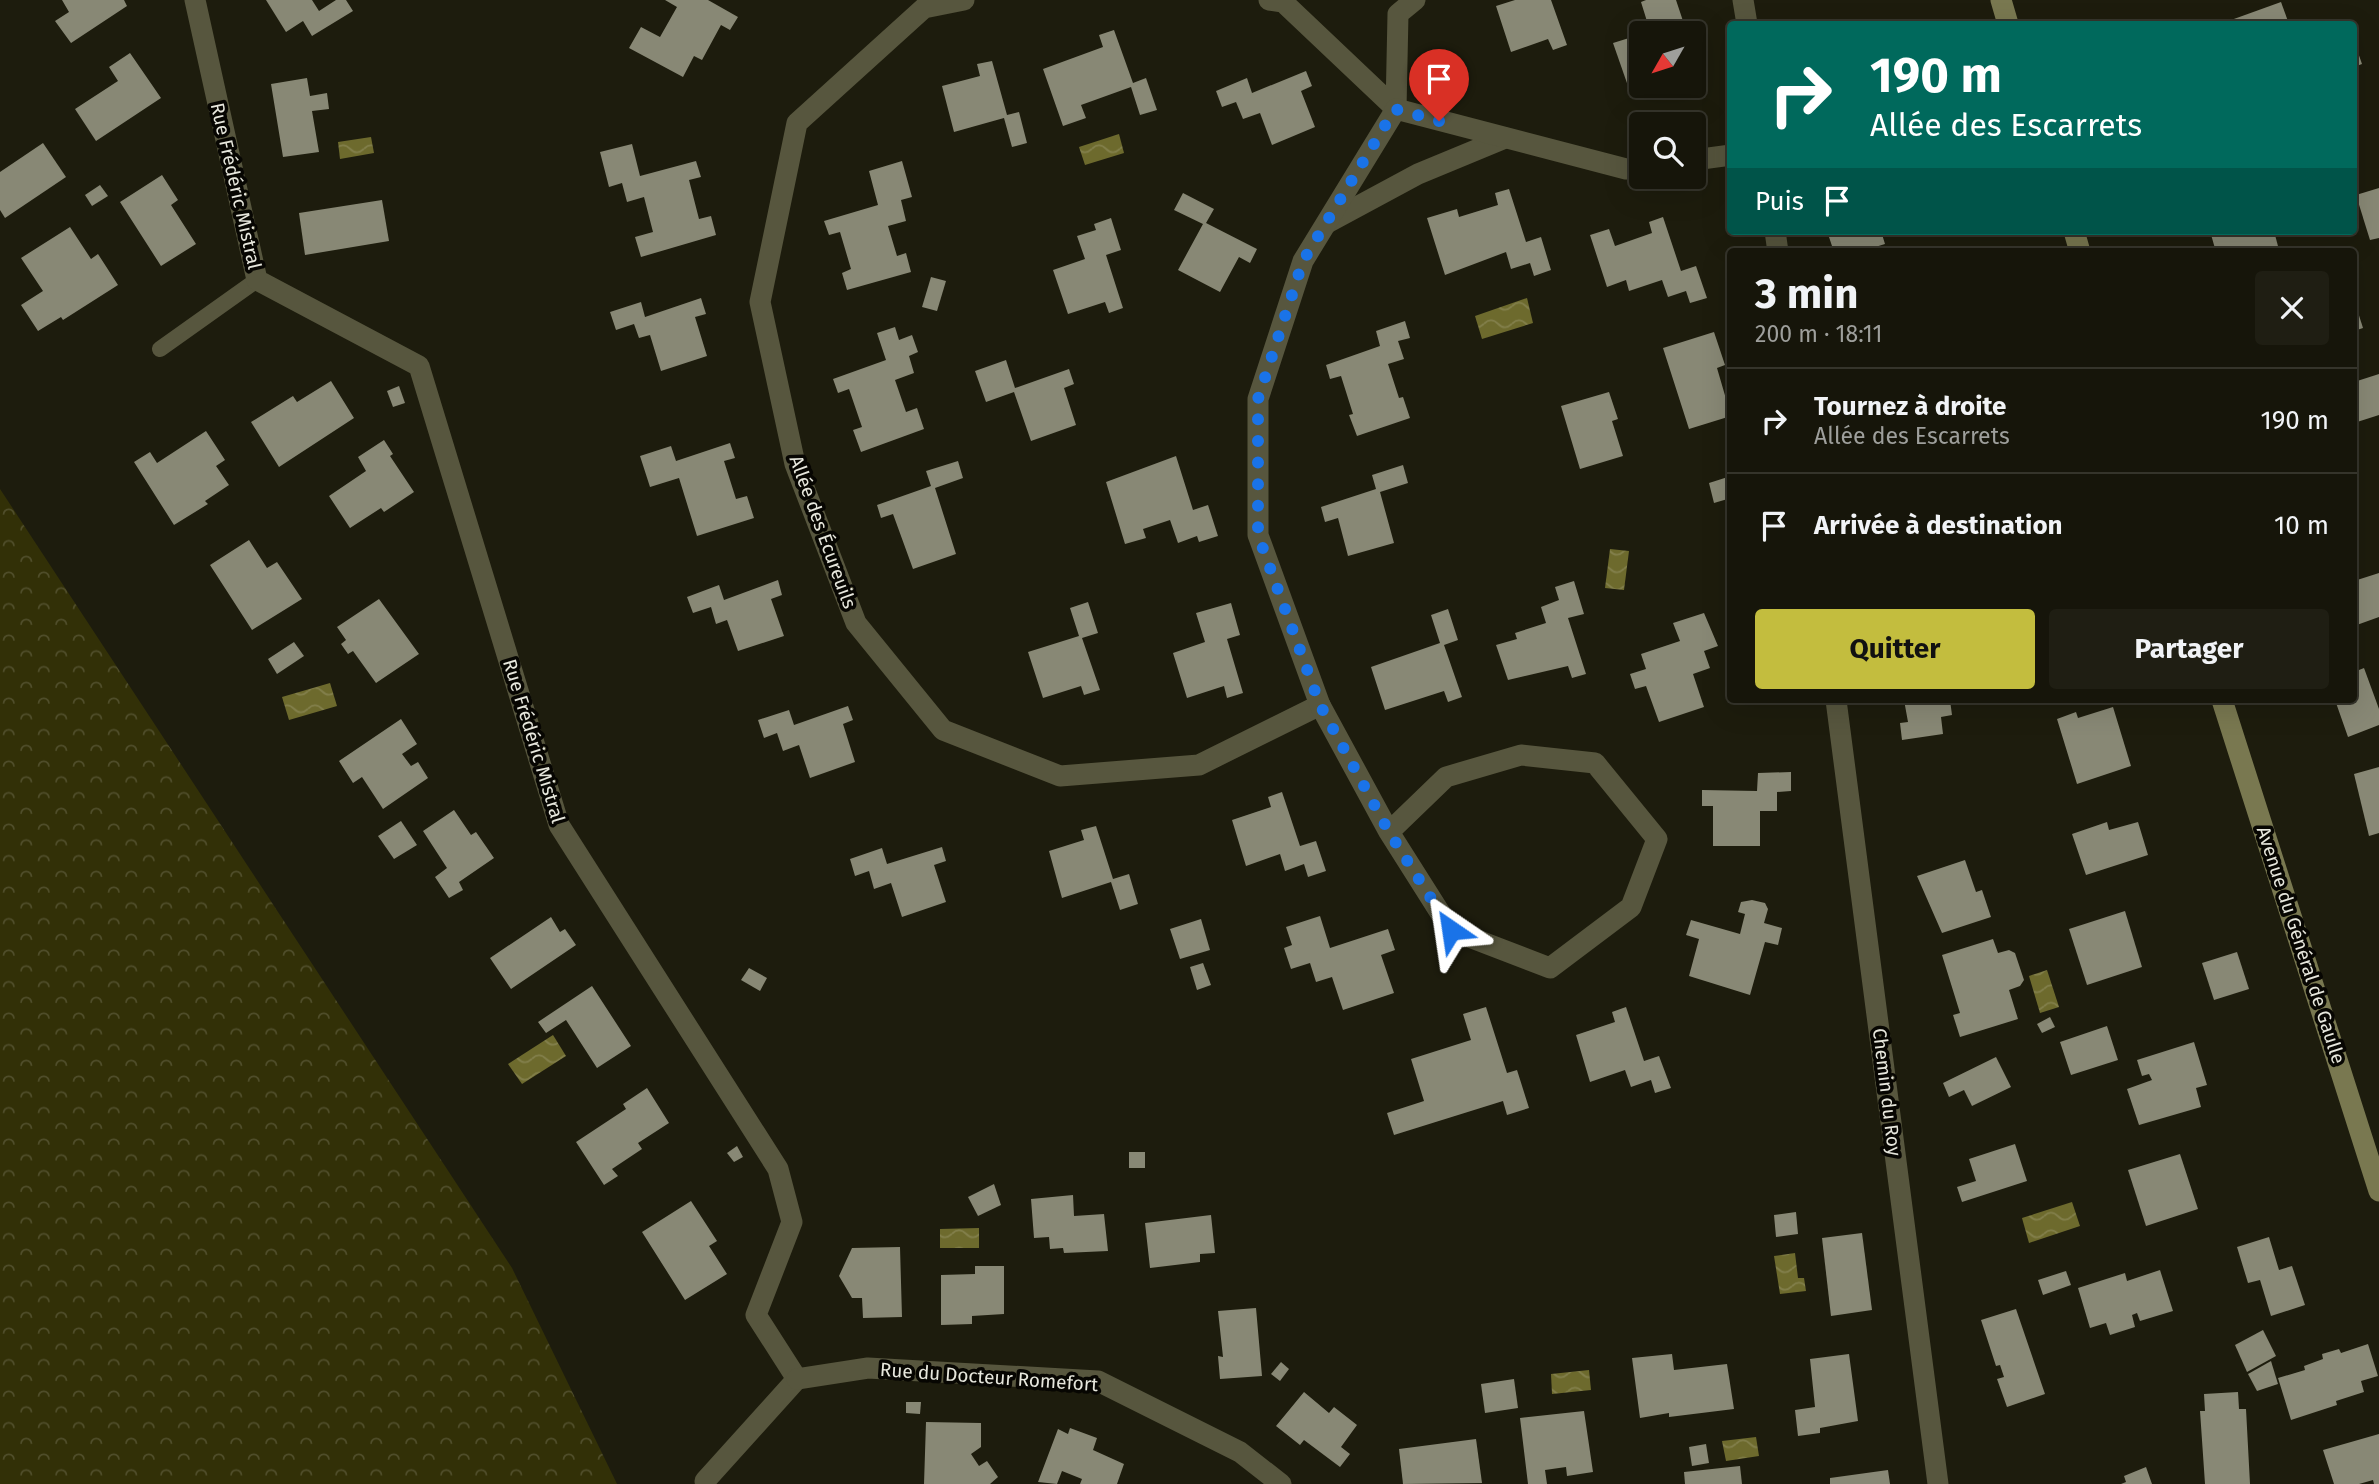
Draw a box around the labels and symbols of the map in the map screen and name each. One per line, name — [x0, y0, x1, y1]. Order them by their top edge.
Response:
north arrow — [1629, 21, 1706, 98]
pin — [1409, 49, 1469, 121]
street label: Rue Frédéric Mistral — [206, 100, 266, 272]
street label: Allée des Écureuils — [785, 452, 861, 612]
street label: Rue Frédéric Mistral — [498, 656, 570, 826]
street label: Avenue du Général de Gaulle — [2252, 823, 2350, 1067]
position arrow — [1414, 893, 1488, 967]
street label: Chemin du Roy — [1868, 1027, 1906, 1158]
street label: Rue du Docteur Romefort — [879, 1358, 1099, 1396]

